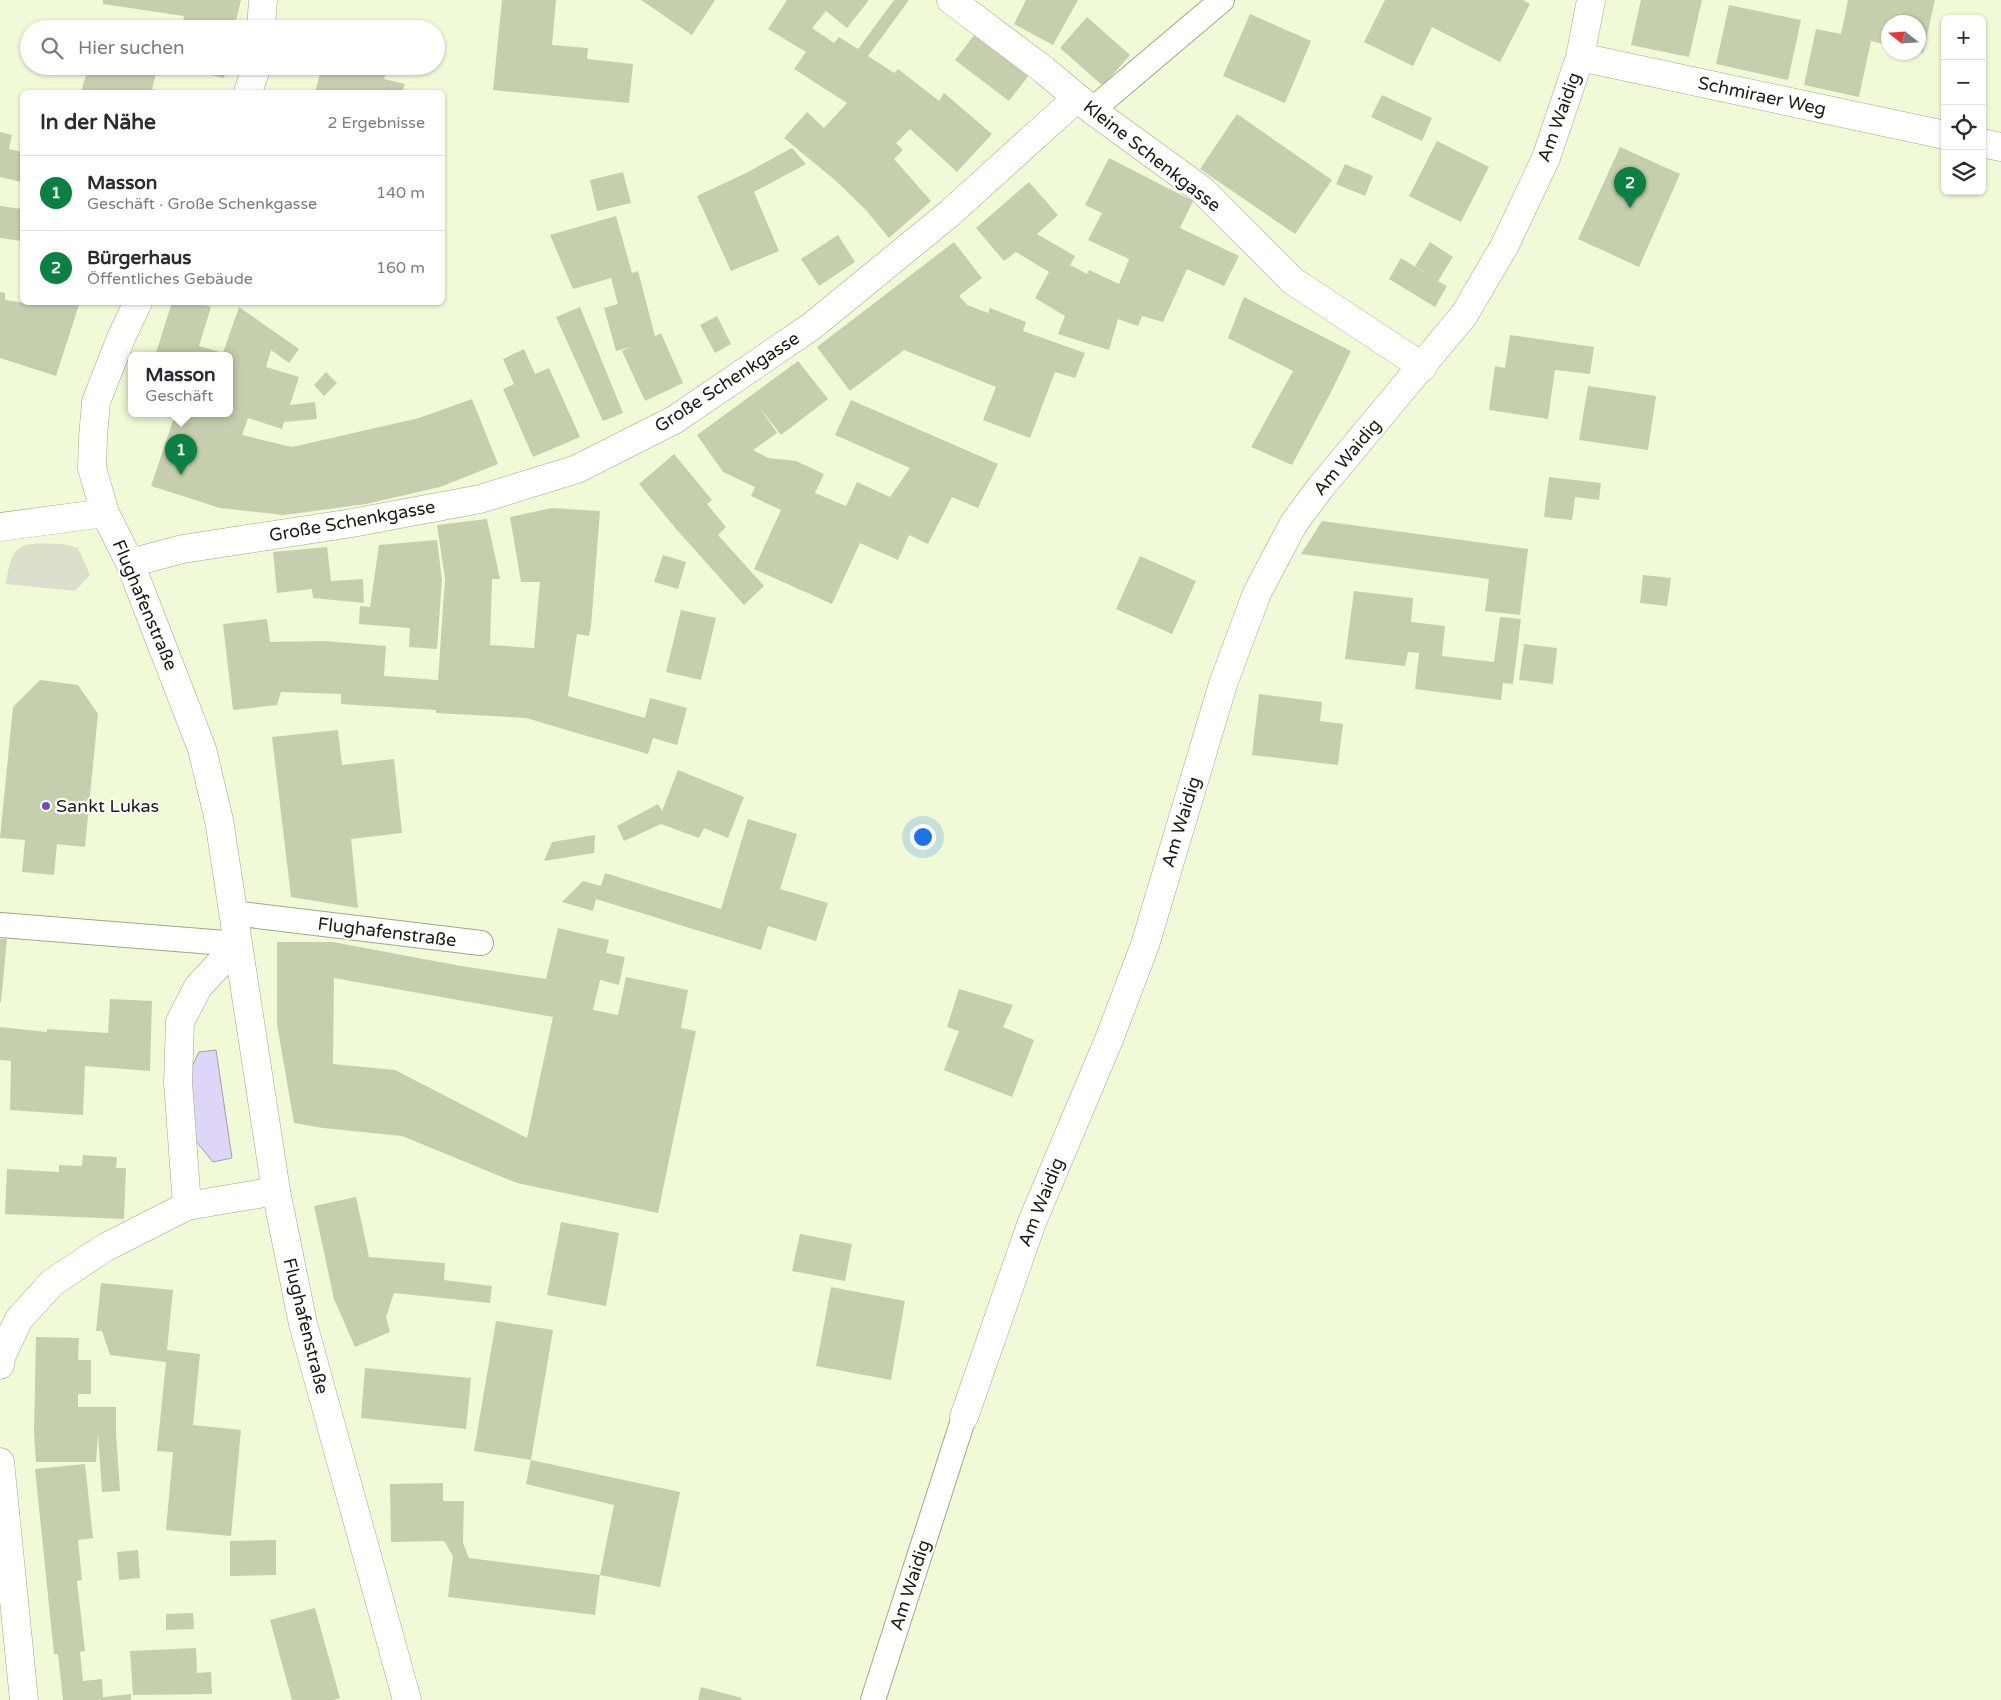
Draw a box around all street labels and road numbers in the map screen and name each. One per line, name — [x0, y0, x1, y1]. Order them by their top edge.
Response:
street label: Am Waidig — [1533, 69, 1585, 165]
street label: Schmiraer Weg — [1696, 72, 1828, 120]
street label: Kleine Schenkgasse — [1079, 95, 1225, 217]
street label: Große Schenkgasse — [650, 327, 804, 437]
street label: Am Waidig — [1308, 414, 1386, 500]
street label: Große Schenkgasse — [267, 496, 437, 546]
street label: Flughafenstraße — [108, 536, 182, 674]
street label: Am Waidig — [1157, 774, 1205, 870]
street label: Flughafenstraße — [316, 913, 458, 951]
street label: Am Waidig — [1013, 1154, 1069, 1250]
street label: Flughafenstraße — [278, 1256, 334, 1396]
street label: Am Waidig — [885, 1537, 935, 1633]

